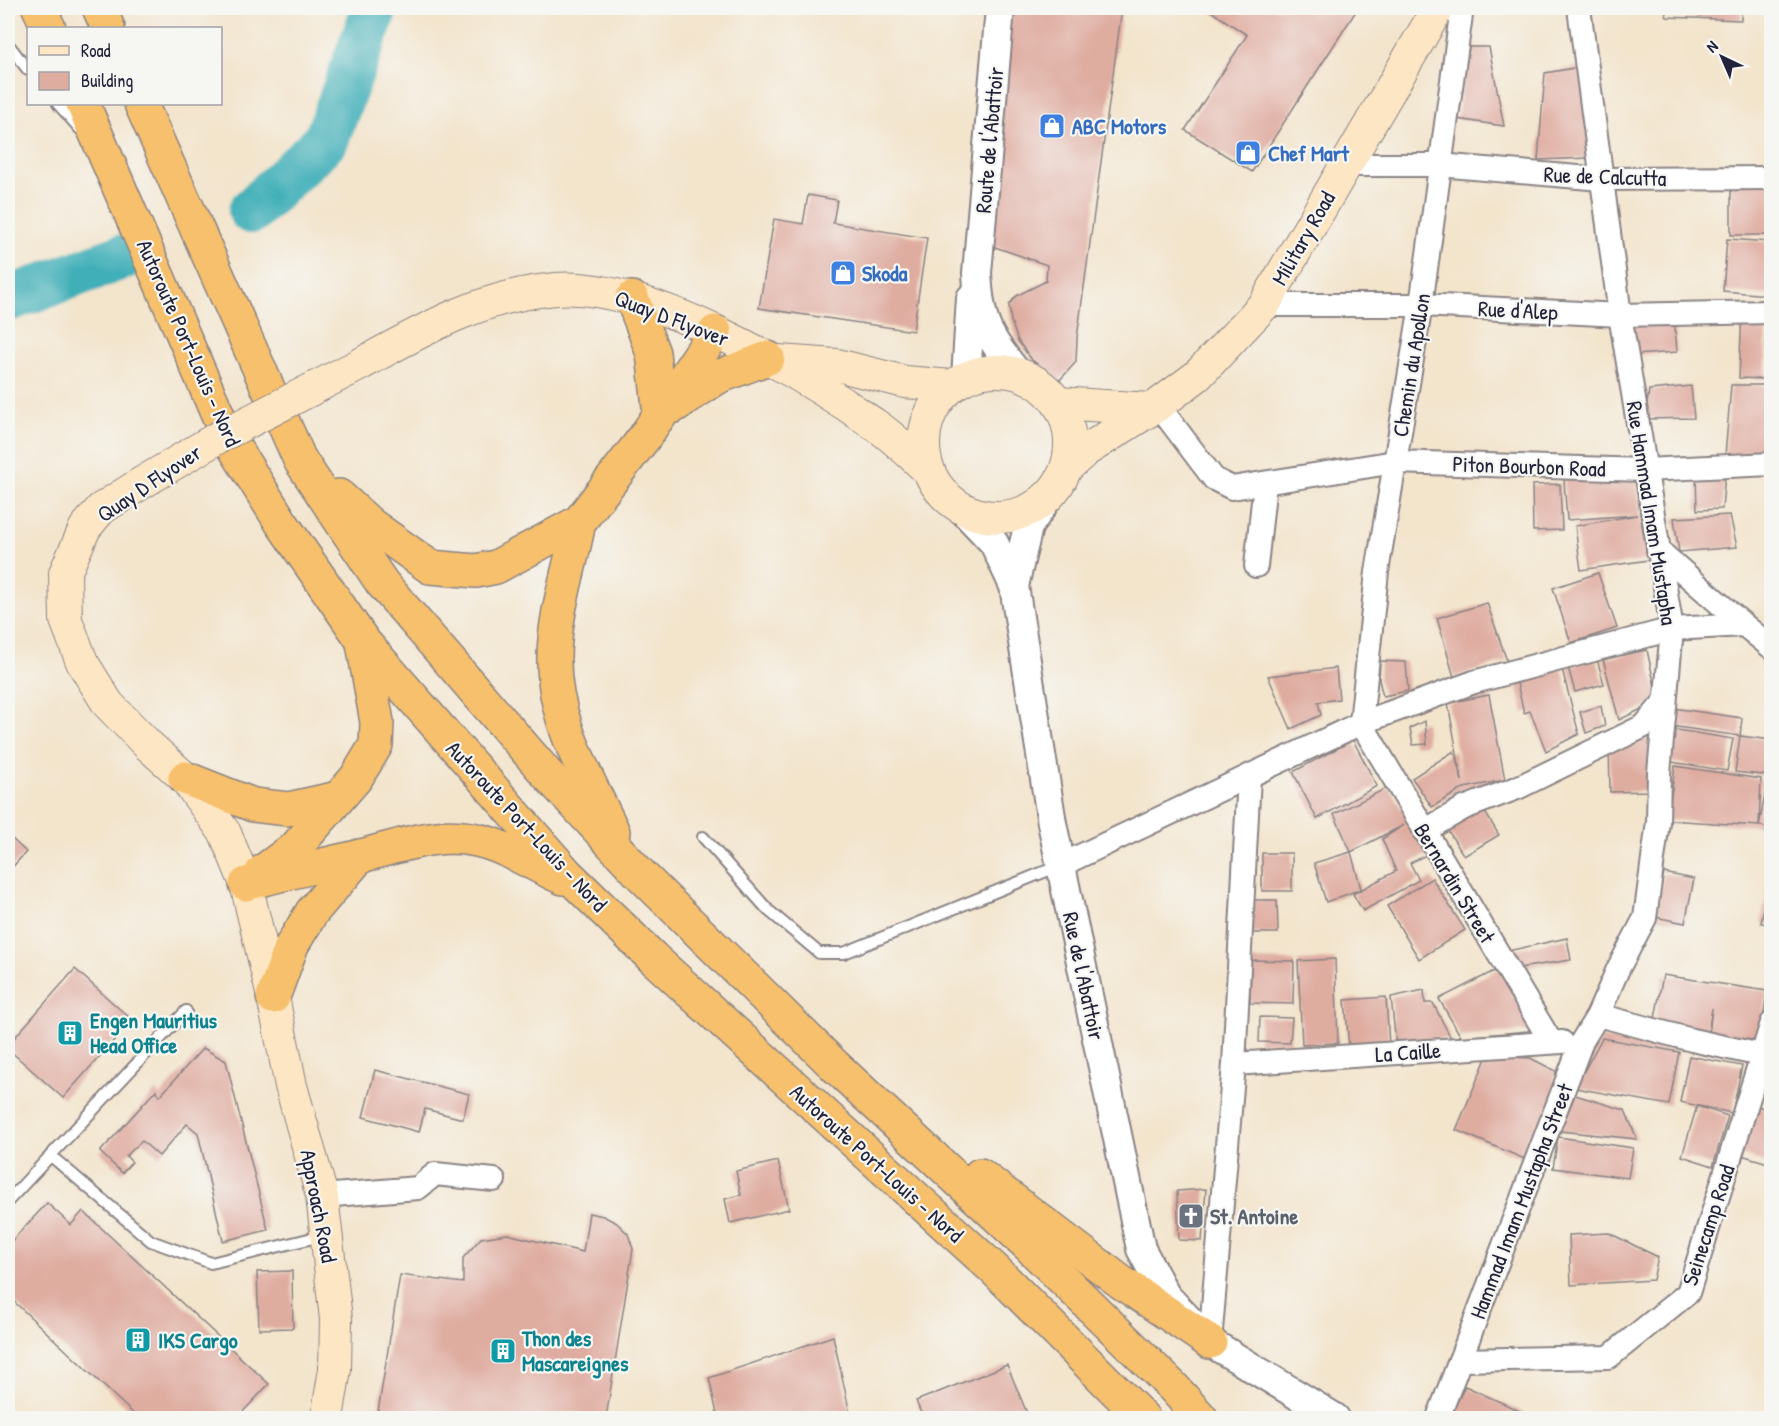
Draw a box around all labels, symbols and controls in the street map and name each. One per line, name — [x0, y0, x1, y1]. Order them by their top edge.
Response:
legend — [27, 27, 222, 105]
north arrow — [1692, 27, 1752, 87]
text: N — [1701, 35, 1723, 57]
text: Road — [81, 38, 111, 63]
street label: Route de l'Abattoir — [968, 65, 1010, 214]
text: Building — [81, 68, 133, 93]
shop icon: ABC Motors — [1037, 111, 1067, 141]
place label: ABC Motors — [1072, 111, 1167, 141]
shop icon: Chef Mart — [1233, 138, 1263, 168]
place label: Chef Mart — [1268, 138, 1350, 168]
street label: Rue de Calcutta — [1543, 159, 1667, 193]
street label: Military Road — [1264, 185, 1342, 290]
street label: Autoroute Port-Louis - Nord — [130, 235, 248, 452]
shop icon: Skoda — [828, 258, 858, 288]
place label: Skoda — [862, 258, 908, 288]
street label: Quay D Flyover — [611, 282, 734, 354]
street label: Chemin du Apollon — [1385, 291, 1437, 439]
street label: Rue d'Alep — [1477, 293, 1559, 327]
street label: Rue Hammad Imam Mustapha — [1619, 399, 1685, 627]
street label: Quay D Flyover — [91, 437, 208, 529]
street label: Piton Bourbon Road — [1452, 448, 1607, 484]
street label: Autoroute Port-Louis - Nord — [440, 734, 615, 918]
street label: Bernardin Street — [1407, 817, 1503, 949]
street label: Rue de l'Abattoir — [1056, 909, 1112, 1043]
place label: Engen Mauritius Head Office — [90, 1005, 217, 1060]
building icon: Engen Mauritius Head Office — [55, 1018, 85, 1048]
street label: La Caille — [1374, 1035, 1442, 1069]
street label: Autoroute Port-Louis - Nord — [784, 1077, 970, 1249]
street label: Hammad Imam Mustapha Street — [1462, 1079, 1580, 1323]
street label: Approach Road — [293, 1147, 345, 1265]
street label: Seinecamp Road — [1674, 1160, 1742, 1289]
church icon: St. Antoine — [1176, 1201, 1206, 1231]
place label: St. Antoine — [1210, 1201, 1298, 1231]
place label: Thon des Mascareignes — [521, 1323, 629, 1379]
building icon: IKS Cargo — [123, 1325, 153, 1355]
place label: IKS Cargo — [158, 1325, 238, 1356]
building icon: Thon des Mascareignes — [488, 1336, 518, 1366]

